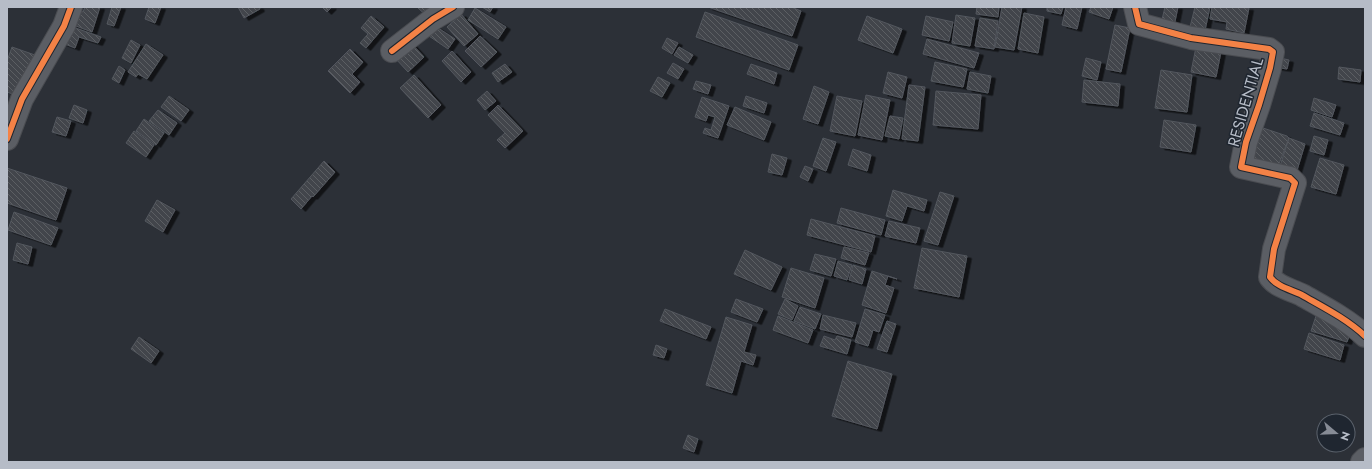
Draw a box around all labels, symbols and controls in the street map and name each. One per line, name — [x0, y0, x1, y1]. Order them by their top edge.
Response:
street label: RESIDENTIAL — [1222, 54, 1269, 149]
north arrow — [1316, 413, 1356, 453]
text: N — [1336, 430, 1354, 443]

